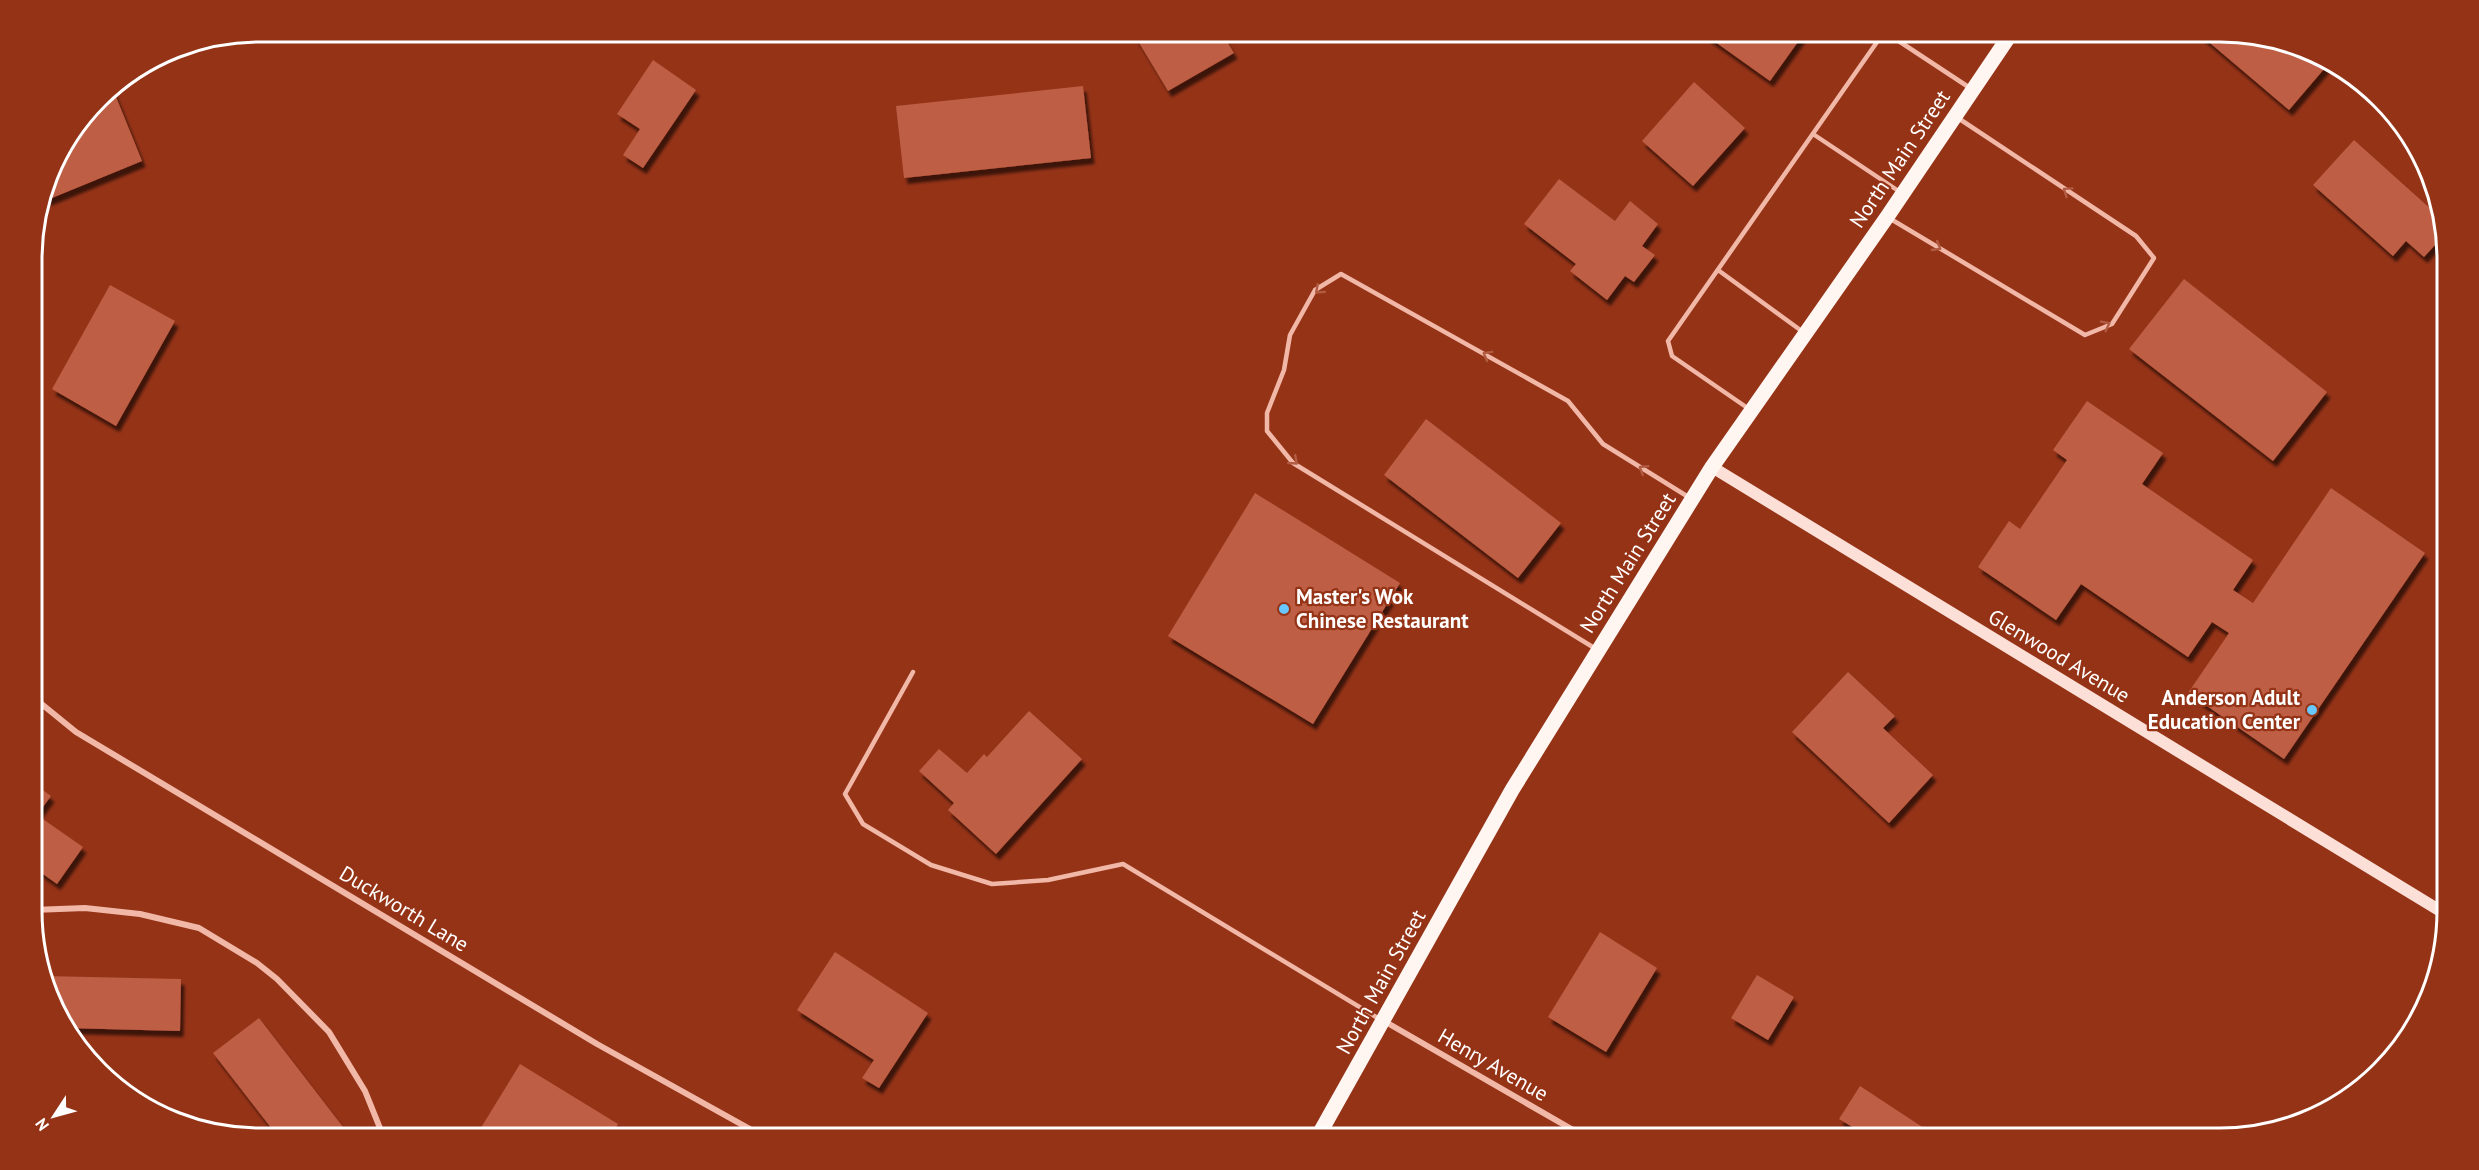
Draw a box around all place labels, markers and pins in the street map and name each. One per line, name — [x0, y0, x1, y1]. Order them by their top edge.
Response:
place label: Master's Wok Chinese Restaurant — [1296, 583, 1469, 634]
marker: Master's Wok Chinese Restaurant — [1277, 602, 1291, 616]
place label: Anderson Adult Education Center — [2148, 684, 2301, 735]
marker: Anderson Adult Education Center — [2305, 703, 2319, 717]

